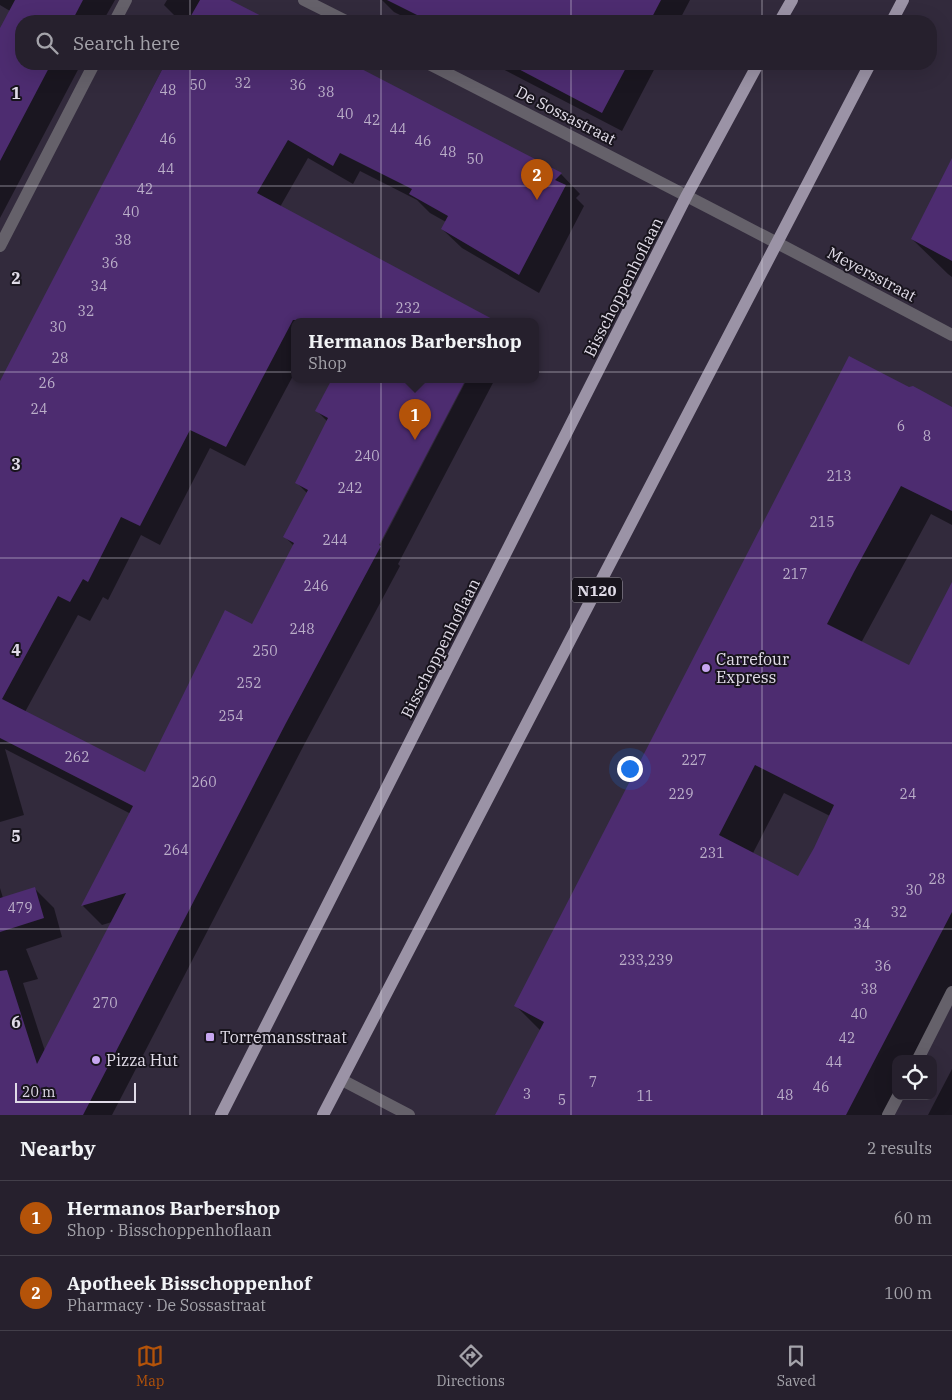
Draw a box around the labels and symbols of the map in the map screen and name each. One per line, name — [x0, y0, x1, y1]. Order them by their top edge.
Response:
house number: 32 — [235, 74, 251, 92]
house number: 50 — [190, 76, 206, 94]
house number: 36 — [290, 76, 306, 94]
house number: 48 — [160, 81, 176, 99]
street label: De Sossastraat — [513, 81, 620, 149]
text: 1 — [11, 83, 21, 103]
house number: 38 — [318, 83, 334, 101]
house number: 40 — [337, 105, 353, 123]
house number: 42 — [364, 111, 380, 129]
house number: 44 — [390, 120, 406, 138]
house number: 46 — [160, 130, 176, 148]
house number: 46 — [415, 132, 431, 150]
house number: 48 — [440, 143, 456, 161]
house number: 50 — [467, 150, 483, 168]
pin: 2 — [521, 159, 553, 200]
house number: 44 — [158, 160, 174, 178]
house number: 42 — [137, 180, 153, 198]
house number: 40 — [123, 203, 139, 221]
street label: Bisschoppenhoflaan — [579, 214, 667, 360]
house number: 38 — [115, 231, 131, 249]
street label: Meyersstraat — [824, 242, 920, 306]
house number: 36 — [102, 254, 118, 272]
text: 2 — [11, 268, 21, 288]
house number: 34 — [91, 277, 107, 295]
house number: 232 — [395, 299, 421, 317]
house number: 32 — [78, 302, 94, 320]
house number: 30 — [50, 318, 66, 336]
house number: 28 — [52, 349, 68, 367]
house number: 26 — [39, 374, 55, 392]
pin: 1 — [399, 399, 431, 440]
house number: 24 — [31, 400, 47, 418]
house number: 6 — [897, 417, 905, 435]
house number: 8 — [923, 427, 931, 445]
house number: 240 — [354, 447, 380, 465]
text: 3 — [11, 454, 21, 474]
house number: 213 — [826, 467, 852, 485]
house number: 242 — [337, 479, 363, 497]
house number: 215 — [809, 513, 835, 531]
house number: 244 — [322, 531, 348, 549]
house number: 217 — [782, 565, 808, 583]
street label: Bisschoppenhoflaan — [396, 575, 484, 721]
house number: 246 — [303, 577, 329, 595]
road number: N120 — [572, 578, 622, 602]
house number: 248 — [289, 620, 315, 638]
text: 4 — [11, 640, 21, 660]
house number: 250 — [252, 642, 278, 660]
place label: Carrefour Express — [716, 649, 789, 687]
marker: Carrefour Express — [700, 662, 712, 674]
house number: 252 — [236, 674, 262, 692]
house number: 254 — [218, 707, 244, 725]
house number: 262 — [64, 748, 90, 766]
house number: 227 — [681, 751, 707, 769]
your location — [617, 756, 643, 782]
house number: 260 — [191, 773, 217, 791]
house number: 229 — [668, 785, 694, 803]
house number: 24 — [900, 785, 916, 803]
text: 5 — [11, 826, 21, 846]
house number: 264 — [163, 841, 189, 859]
house number: 231 — [699, 844, 725, 862]
house number: 28 — [929, 870, 945, 888]
house number: 30 — [906, 881, 922, 899]
house number: 479 — [7, 899, 33, 917]
house number: 32 — [891, 903, 907, 921]
house number: 34 — [854, 915, 870, 933]
house number: 233,239 — [619, 951, 673, 969]
house number: 36 — [875, 957, 891, 975]
house number: 38 — [861, 980, 877, 998]
house number: 270 — [92, 994, 118, 1012]
house number: 40 — [851, 1005, 867, 1023]
text: 6 — [11, 1012, 21, 1032]
place label: Torremansstraat — [220, 1027, 347, 1047]
house number: 42 — [839, 1029, 855, 1047]
marker: Torremansstraat — [204, 1031, 216, 1043]
place label: Pizza Hut — [106, 1050, 178, 1070]
house number: 44 — [826, 1053, 842, 1071]
marker: Pizza Hut — [90, 1054, 102, 1066]
house number: 7 — [589, 1073, 597, 1091]
house number: 46 — [813, 1078, 829, 1096]
scale bar — [15, 1080, 136, 1103]
house number: 3 — [523, 1085, 531, 1103]
house number: 48 — [777, 1086, 793, 1104]
house number: 11 — [637, 1087, 653, 1105]
house number: 5 — [558, 1091, 566, 1109]

